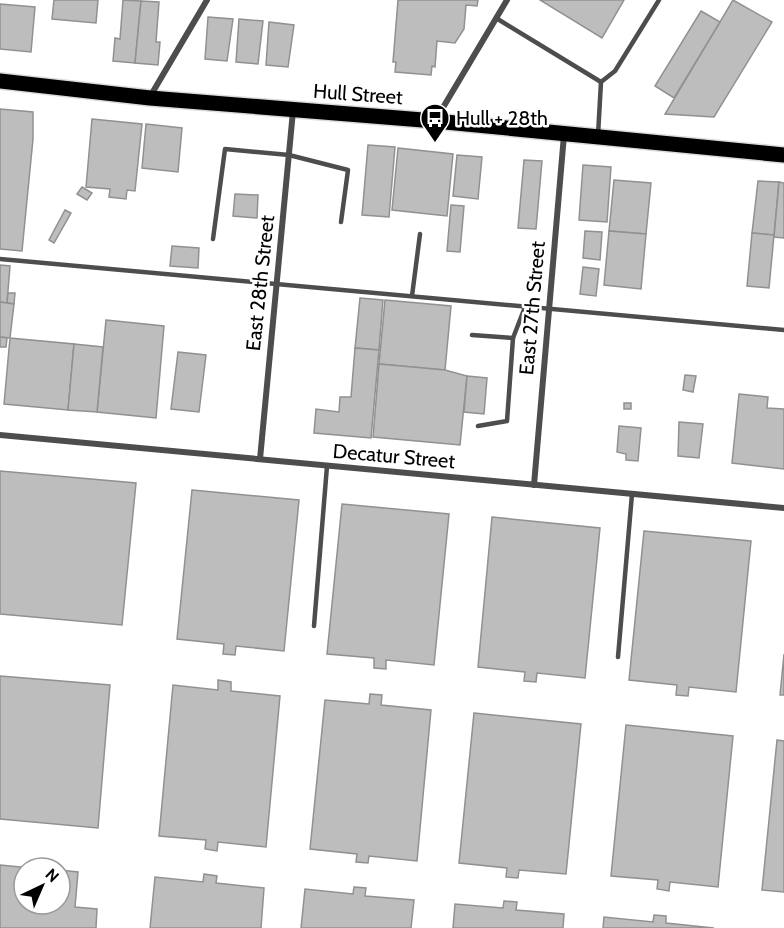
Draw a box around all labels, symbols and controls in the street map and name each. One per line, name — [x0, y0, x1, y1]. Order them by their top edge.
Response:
street label: Hull Street — [312, 79, 404, 109]
bus stop icon: Hull + 28th — [419, 102, 451, 144]
place label: Hull + 28th — [456, 106, 548, 130]
street label: East 28th Street — [241, 214, 279, 352]
street label: East 27th Street — [514, 240, 550, 376]
street label: Decatur Street — [332, 439, 456, 473]
north arrow — [12, 856, 72, 916]
text: N — [41, 865, 63, 886]

